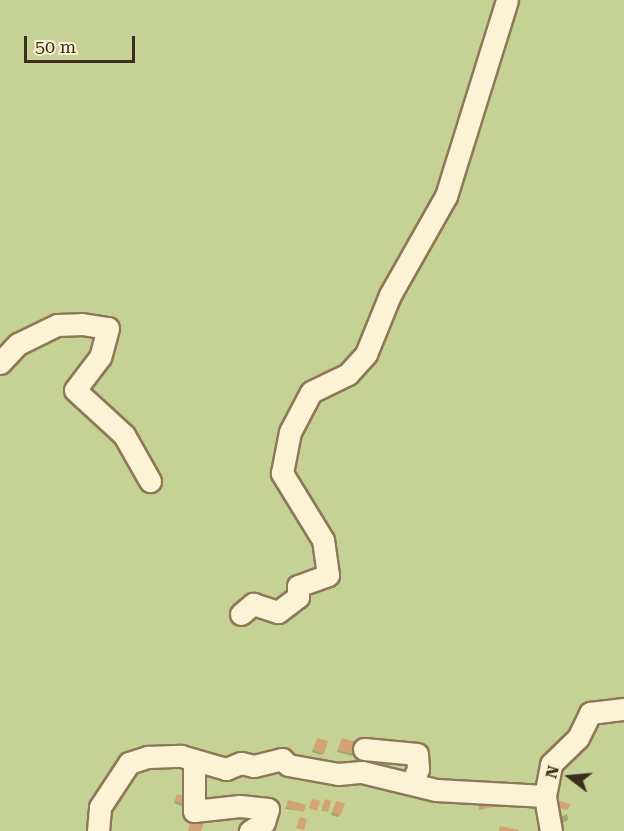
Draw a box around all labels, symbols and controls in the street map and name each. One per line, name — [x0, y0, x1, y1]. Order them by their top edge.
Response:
scale bar — [27, 24, 138, 62]
text: 50 m — [35, 36, 76, 57]
north arrow — [540, 747, 600, 807]
text: N — [541, 763, 563, 780]

